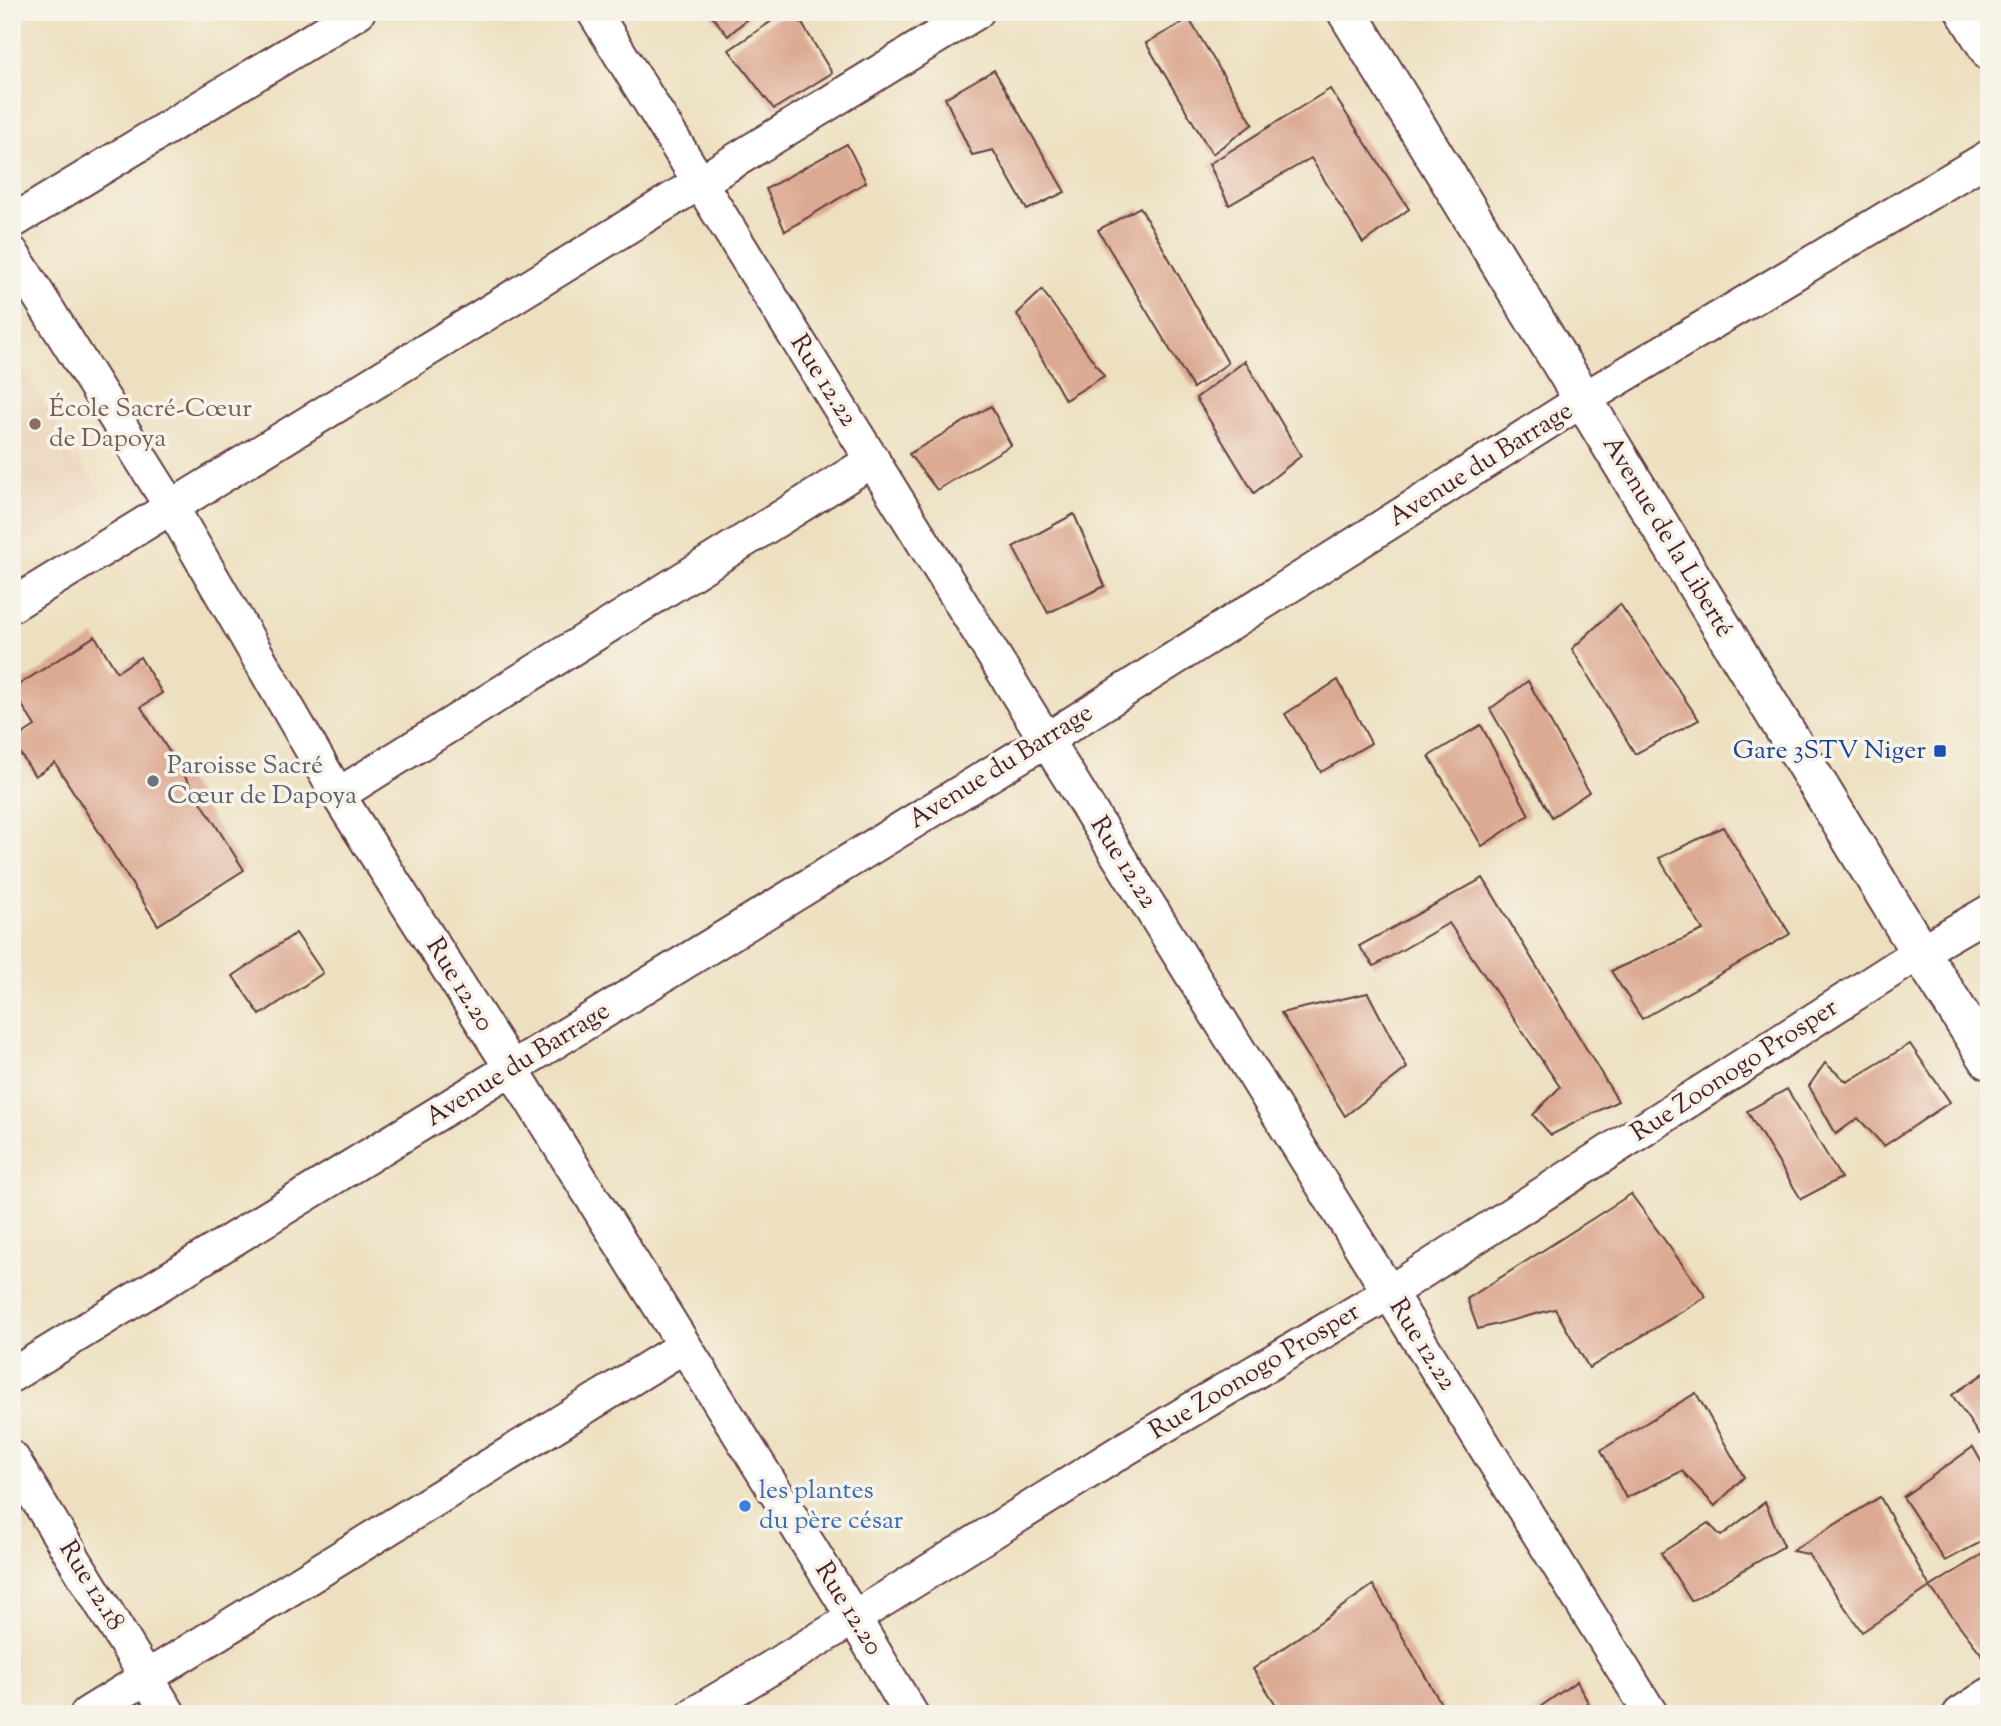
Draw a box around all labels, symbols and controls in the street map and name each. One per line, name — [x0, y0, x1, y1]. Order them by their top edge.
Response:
street label: Rue 12.22 — [780, 328, 866, 434]
place label: École Sacré-Cœur de Dapoya — [49, 391, 252, 458]
street label: Avenue du Barrage — [1382, 393, 1580, 537]
marker: École Sacré-Cœur de Dapoya — [27, 416, 43, 432]
street label: Avenue de la Liberté — [1592, 429, 1742, 645]
street label: Avenue du Barrage — [902, 695, 1100, 839]
place label: Gare 3STV Niger — [1733, 733, 1926, 770]
marker: Gare 3STV Niger — [1932, 743, 1948, 759]
place label: Paroisse Sacré Cœur de Dapoya — [167, 748, 357, 815]
marker: Paroisse Sacré Cœur de Dapoya — [145, 773, 161, 789]
street label: Rue 12.22 — [1080, 810, 1166, 916]
street label: Rue 12.20 — [416, 931, 502, 1039]
street label: Rue Zoonogo Prosper — [1624, 990, 1846, 1152]
street label: Avenue du Barrage — [419, 993, 617, 1137]
street label: Rue 12.22 — [1379, 1292, 1465, 1398]
street label: Rue Zoonogo Prosper — [1143, 1294, 1368, 1450]
place label: les plantes du père césar — [759, 1473, 904, 1540]
marker: les plantes du père césar — [737, 1498, 753, 1514]
street label: Rue 12.18 — [49, 1534, 133, 1638]
street label: Rue 12.20 — [805, 1555, 891, 1663]

